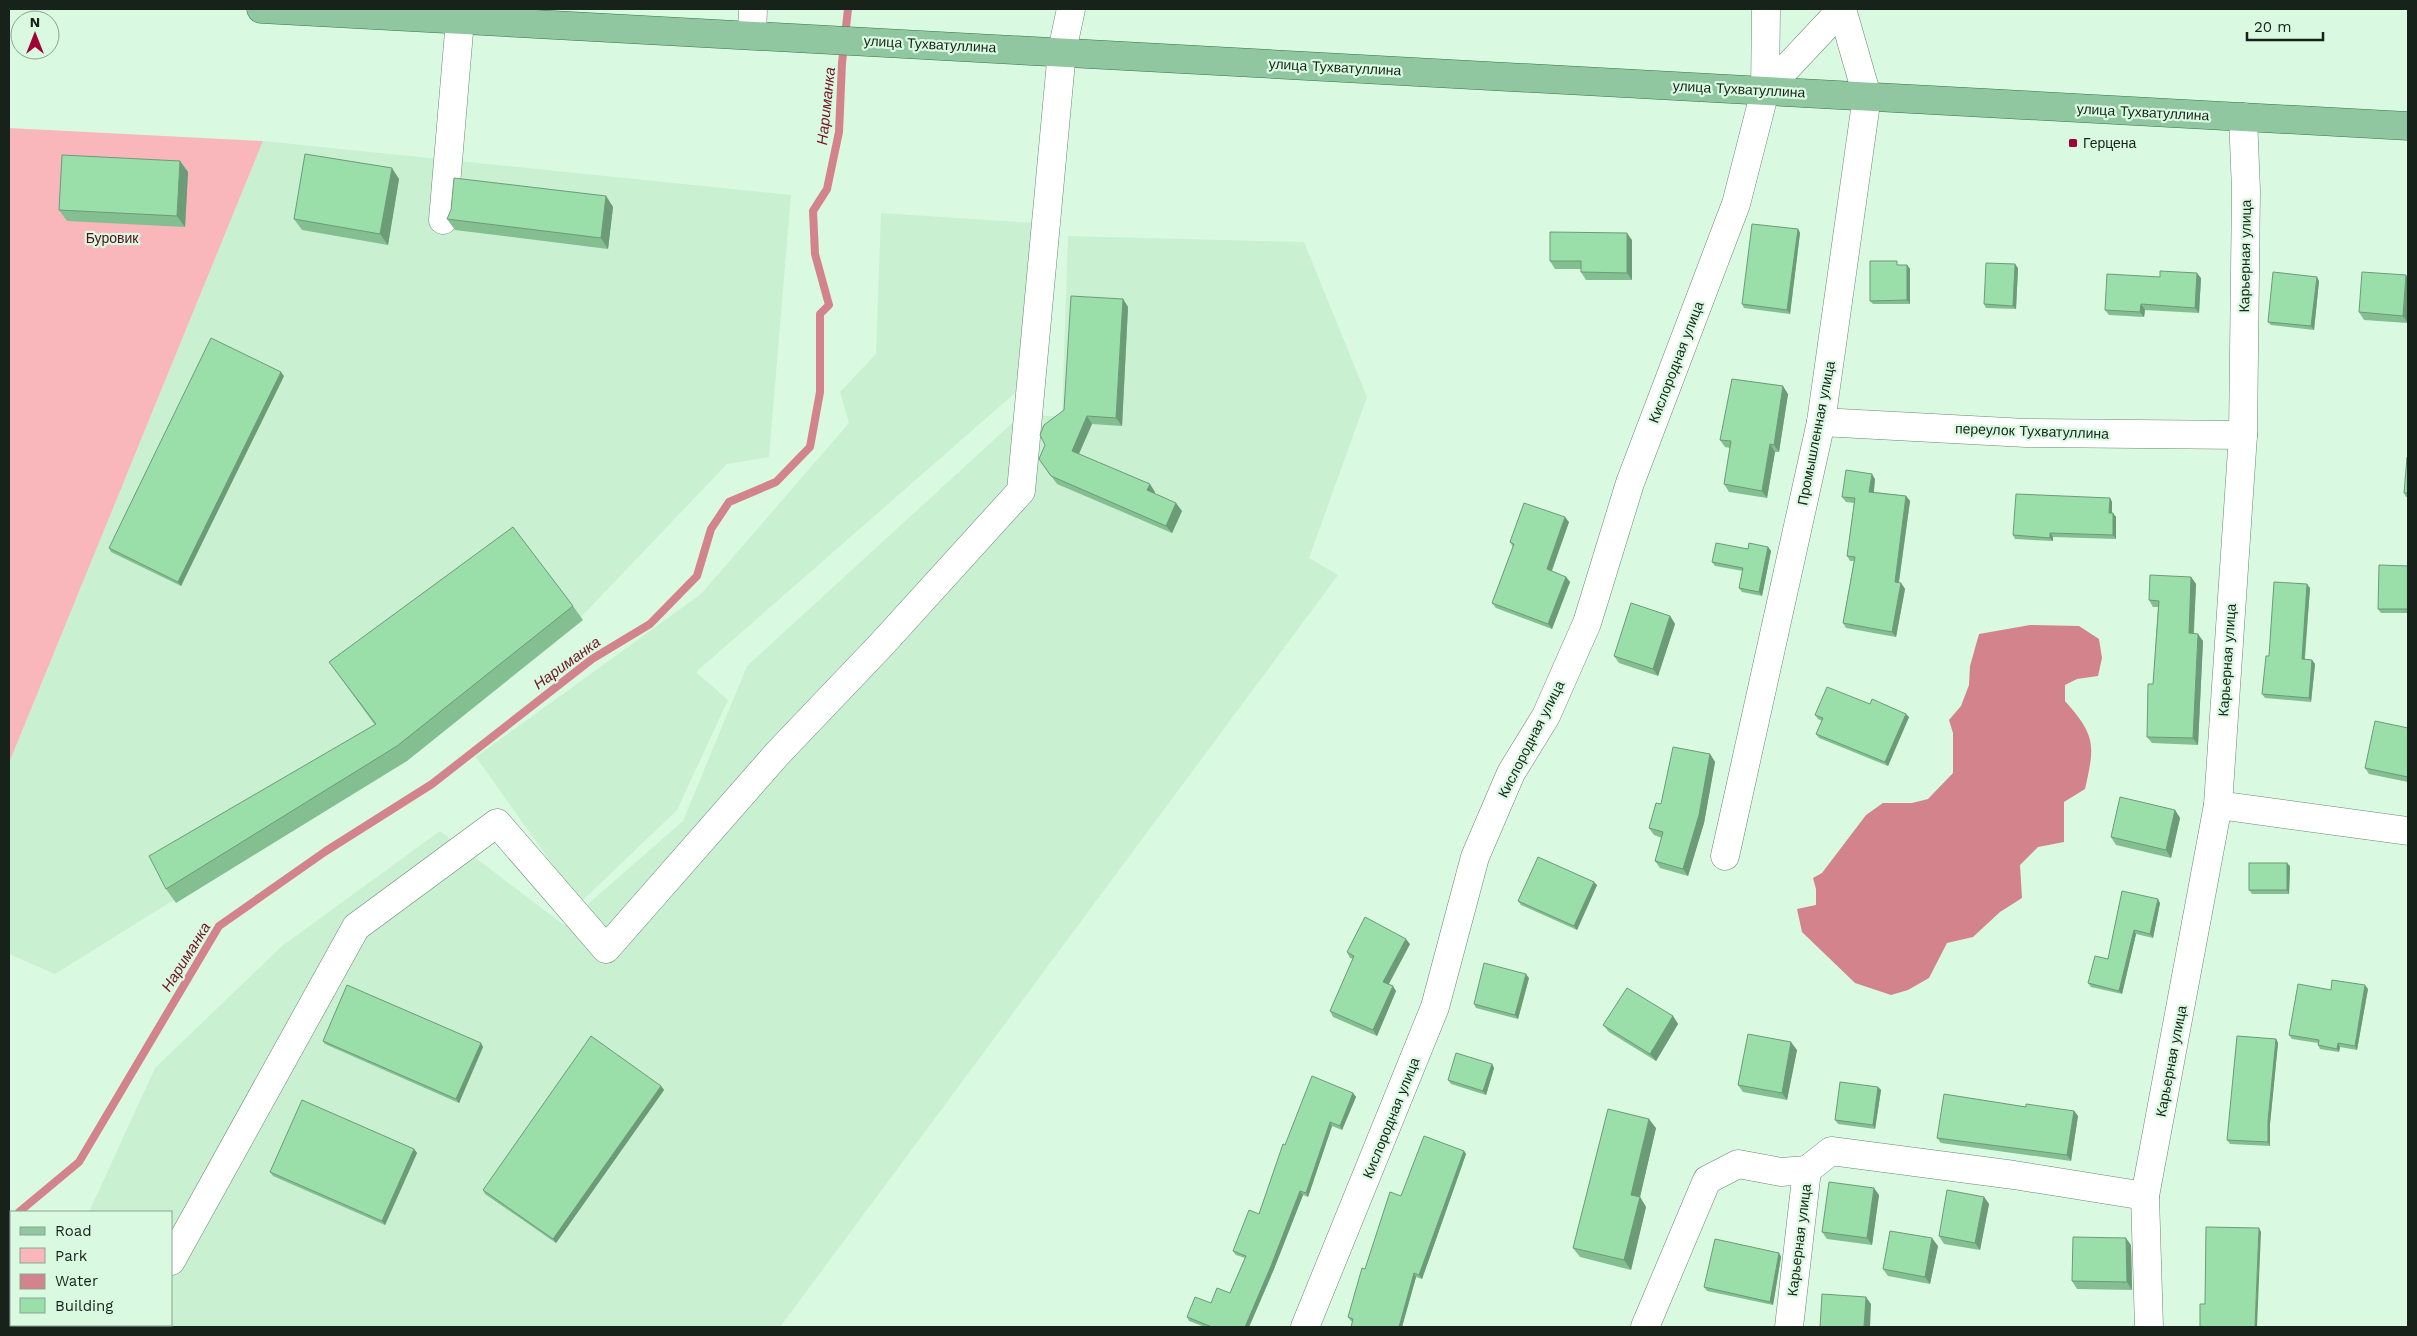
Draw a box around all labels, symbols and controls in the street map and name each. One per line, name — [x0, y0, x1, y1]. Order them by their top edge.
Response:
north arrow — [10, 10, 60, 60]
scale bar — [2247, 10, 2323, 42]
text: N — [30, 14, 40, 30]
text: 20 m — [2254, 18, 2292, 36]
street label: улица Тухватуллина — [863, 33, 997, 55]
street label: улица Тухватуллина — [1268, 56, 1402, 78]
water label: Нариманка — [813, 66, 839, 146]
street label: улица Тухватуллина — [1672, 78, 1806, 100]
street label: улица Тухватуллина — [2076, 101, 2210, 123]
place label: Герцена — [2083, 135, 2137, 151]
marker: Герцена — [2067, 137, 2079, 149]
street label: Карьерная улица — [2236, 199, 2254, 313]
park label: Буровик — [86, 230, 139, 246]
street label: Кислородная улица — [1645, 299, 1707, 425]
street label: Промышленная улица — [1794, 359, 1838, 506]
street label: переулок Тухватуллина — [1955, 420, 2109, 442]
street label: Карьерная улица — [2215, 603, 2239, 717]
water label: Нариманка — [530, 633, 604, 693]
street label: Кислородная улица — [1495, 678, 1567, 800]
water label: Нариманка — [158, 919, 214, 995]
street label: Карьерная улица — [2152, 1004, 2190, 1118]
street label: Кислородная улица — [1359, 1055, 1423, 1181]
street label: Карьерная улица — [1784, 1183, 1814, 1297]
legend — [10, 1211, 172, 1326]
text: Road — [55, 1222, 92, 1240]
text: Park — [55, 1247, 88, 1265]
text: Water — [55, 1272, 98, 1290]
text: Building — [55, 1297, 113, 1315]

